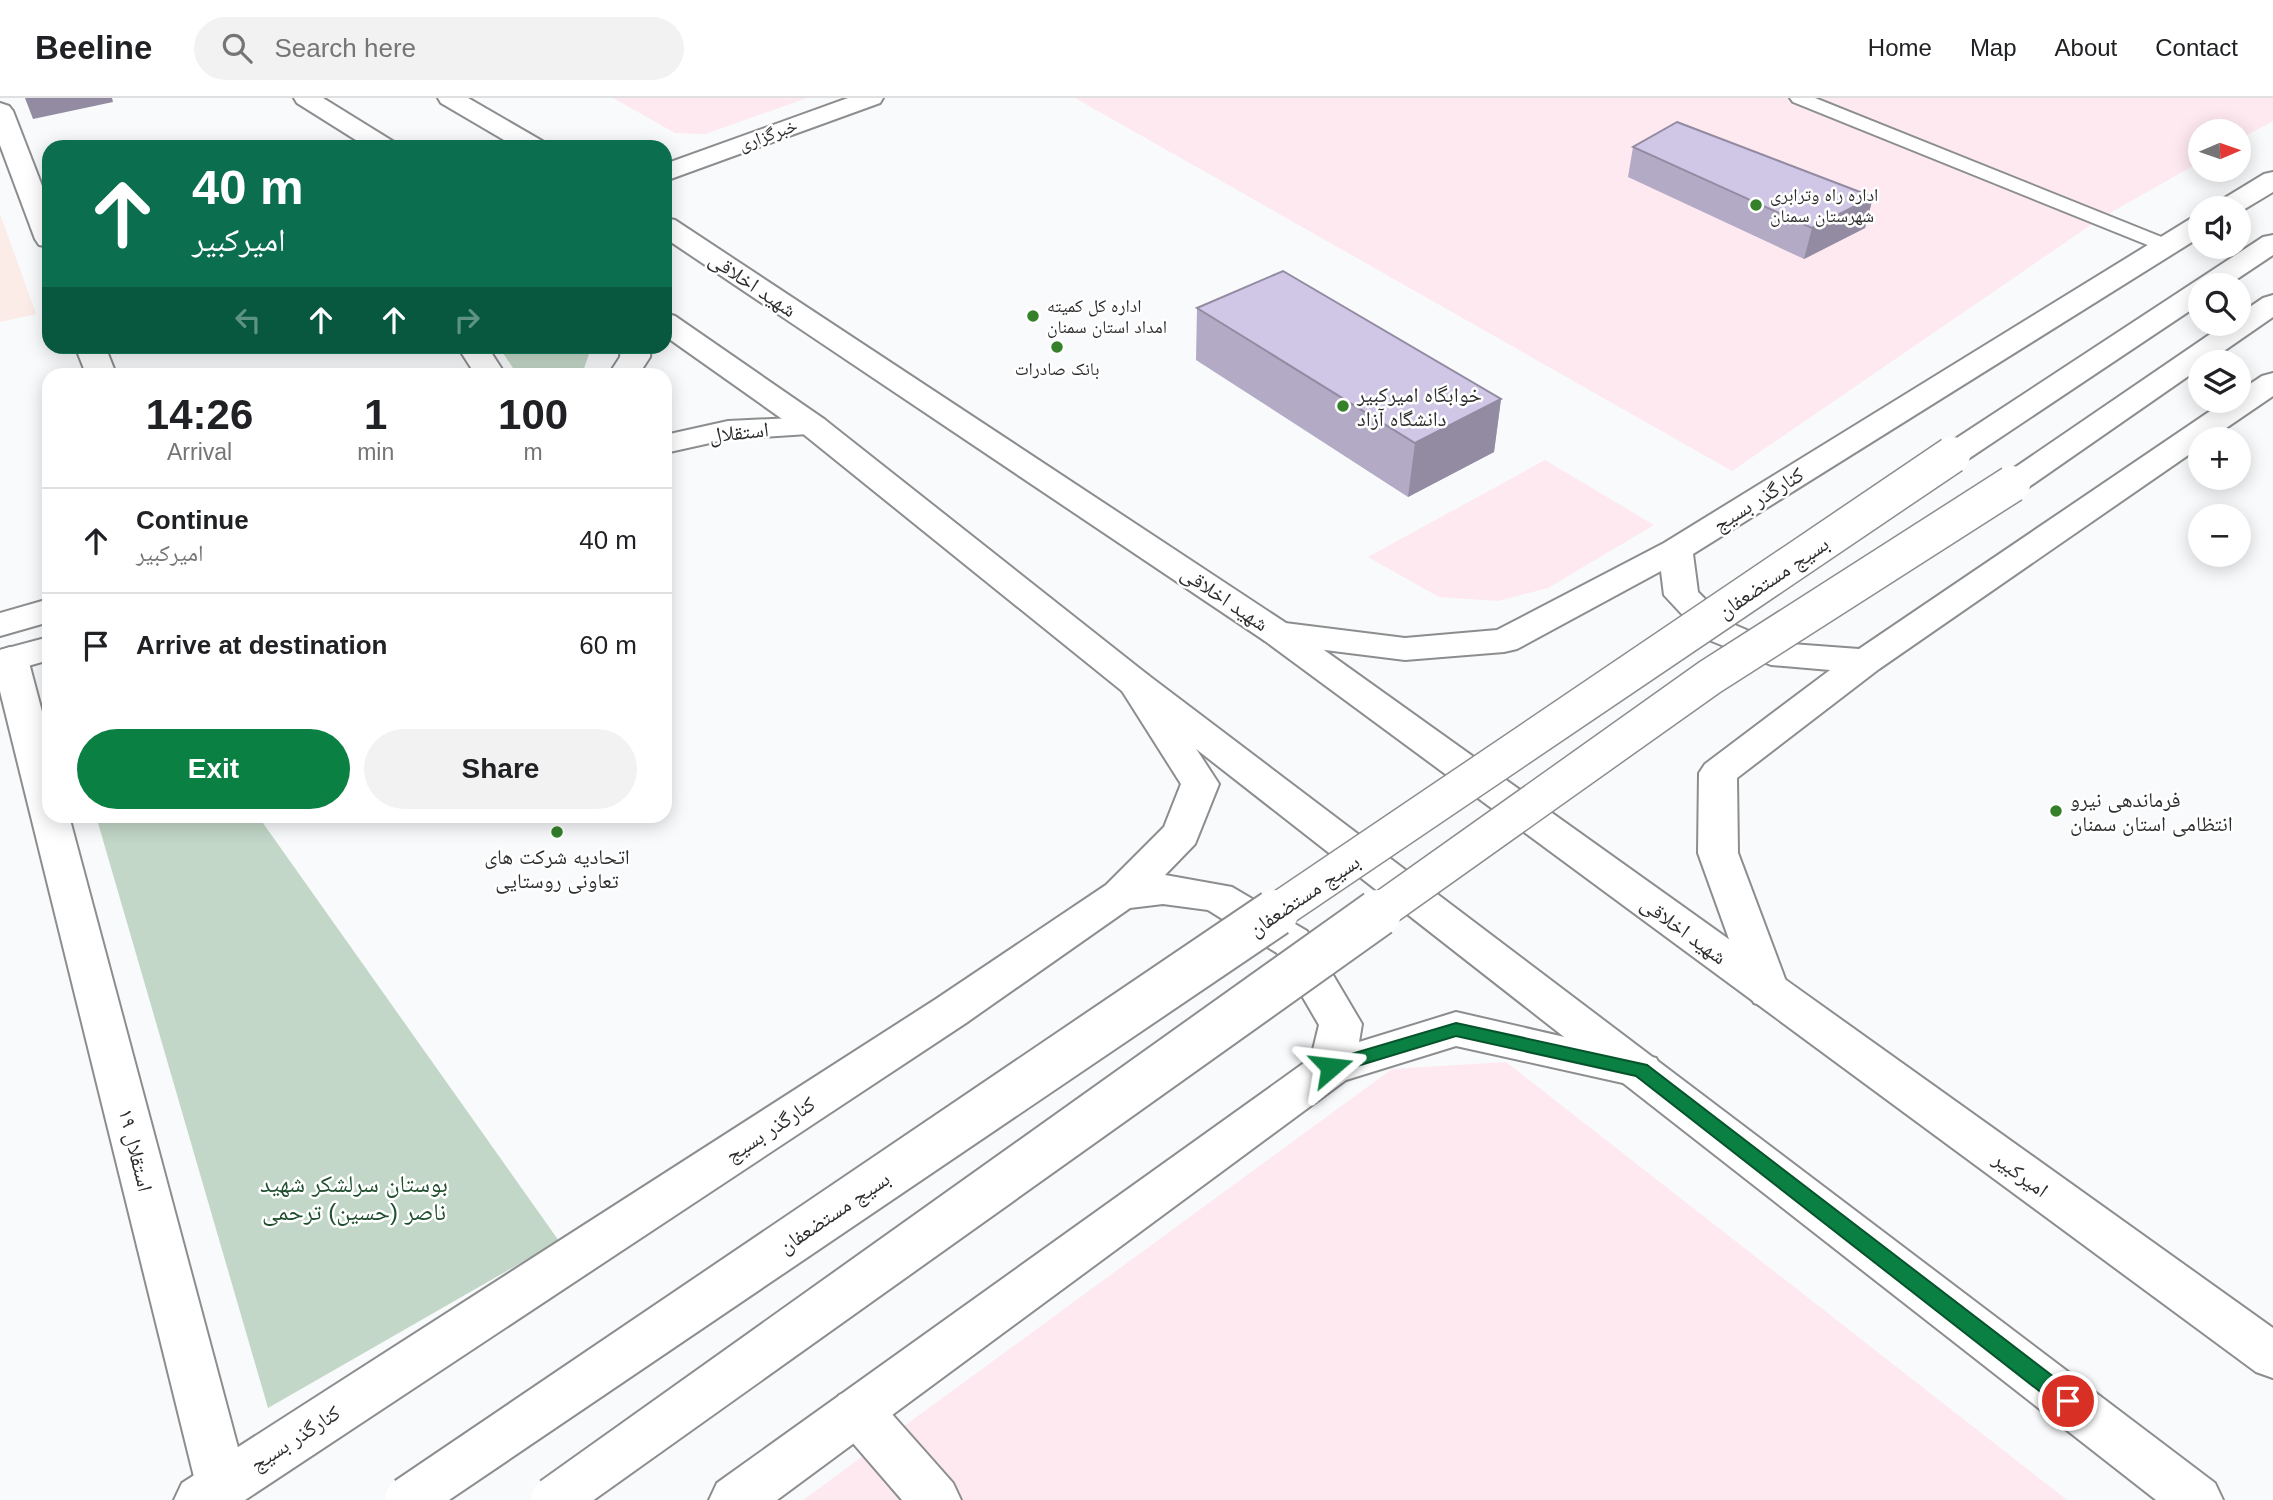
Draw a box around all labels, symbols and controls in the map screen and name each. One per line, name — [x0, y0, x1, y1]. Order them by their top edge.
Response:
search box — [194, 17, 684, 80]
text: Beeline — [35, 29, 152, 66]
icon: search — [218, 29, 256, 67]
text: Search here — [274, 33, 416, 63]
text: Home — [1868, 34, 1932, 61]
text: Map — [1970, 34, 2017, 61]
text: About — [2055, 34, 2117, 61]
text: Contact — [2155, 34, 2238, 61]
street label: خبرگزاری — [736, 115, 800, 156]
north arrow — [2188, 119, 2250, 182]
map controls — [2188, 119, 2251, 567]
text: 40 m — [192, 160, 304, 214]
icon: ahead — [77, 168, 168, 259]
place label: اداره راه وترابری شهرستان سمنان — [1770, 185, 1878, 227]
button: sound — [2188, 196, 2251, 259]
marker: اداره راه وترابری شهرستان سمنان — [1748, 197, 1764, 213]
text: امیرکبیر — [192, 222, 286, 258]
street label: شهید اخلاقی — [704, 247, 801, 323]
button: search — [2188, 273, 2251, 336]
place label: اداره کل کمیته امداد استان سمنان — [1047, 296, 1167, 338]
icon: left — [229, 301, 267, 339]
icon: ahead — [302, 301, 340, 339]
icon: ahead — [375, 301, 413, 339]
icon: right — [448, 301, 486, 339]
marker: اداره کل کمیته امداد استان سمنان — [1025, 308, 1041, 324]
marker: بانک صادرات — [1049, 339, 1065, 355]
button: layers — [2188, 350, 2251, 413]
place label: بانک صادرات — [1015, 359, 1099, 380]
place label: خوابگاه امیرکبیر دانشگاه آزاد — [1356, 383, 1482, 430]
text: 14:26 — [146, 391, 253, 438]
text: 1 — [364, 391, 387, 438]
text: 100 — [498, 391, 568, 438]
marker: خوابگاه امیرکبیر دانشگاه آزاد — [1335, 398, 1351, 414]
street label: استقلال — [708, 417, 770, 448]
button: + — [2188, 427, 2251, 490]
text: Arrival — [167, 439, 232, 465]
text: min — [357, 439, 394, 465]
text: m — [524, 439, 543, 465]
street label: کنارگذر بسیج — [1709, 462, 1809, 538]
button: − — [2188, 504, 2251, 567]
text: Continue — [136, 505, 249, 535]
icon: ahead — [77, 522, 115, 560]
text: 40 m — [579, 525, 637, 555]
street label: بسیج مستضعفان — [1713, 531, 1834, 624]
text: امیرکبیر — [136, 540, 203, 566]
street label: شهید اخلاقی — [1176, 561, 1273, 637]
icon: arrive — [77, 627, 115, 665]
text: Arrive at destination — [136, 630, 387, 660]
text: 60 m — [579, 630, 637, 660]
button: Exit — [77, 729, 350, 809]
button: Share — [364, 729, 637, 809]
place label: فرماندهی نیرو انتظامی استان سمنان — [2070, 788, 2233, 837]
marker: فرماندهی نیرو انتظامی استان سمنان — [2048, 803, 2064, 819]
marker: اتحادیه شرکت های تعاونی روستایی — [549, 824, 565, 840]
place label: اتحادیه شرکت های تعاونی روستایی — [484, 845, 630, 894]
street label: بسیج مستضعفان — [1244, 849, 1365, 942]
street label: شهید اخلاقی — [1636, 891, 1731, 970]
position arrow — [1294, 1030, 1368, 1104]
street label: کنارگذر بسیج — [721, 1091, 820, 1168]
street label: استقلال ۱۹ — [114, 1106, 157, 1194]
street label: امیرکبیر — [1988, 1146, 2053, 1202]
street label: بسیج مستضعفان — [774, 1166, 895, 1259]
park label: بوستان سرلشکر شهید ناصر (حسین) ترحمی — [260, 1170, 448, 1226]
pin — [2038, 1371, 2098, 1431]
icon: arrive — [2049, 1382, 2087, 1420]
street label: کنارگذر بسیج — [246, 1400, 345, 1477]

